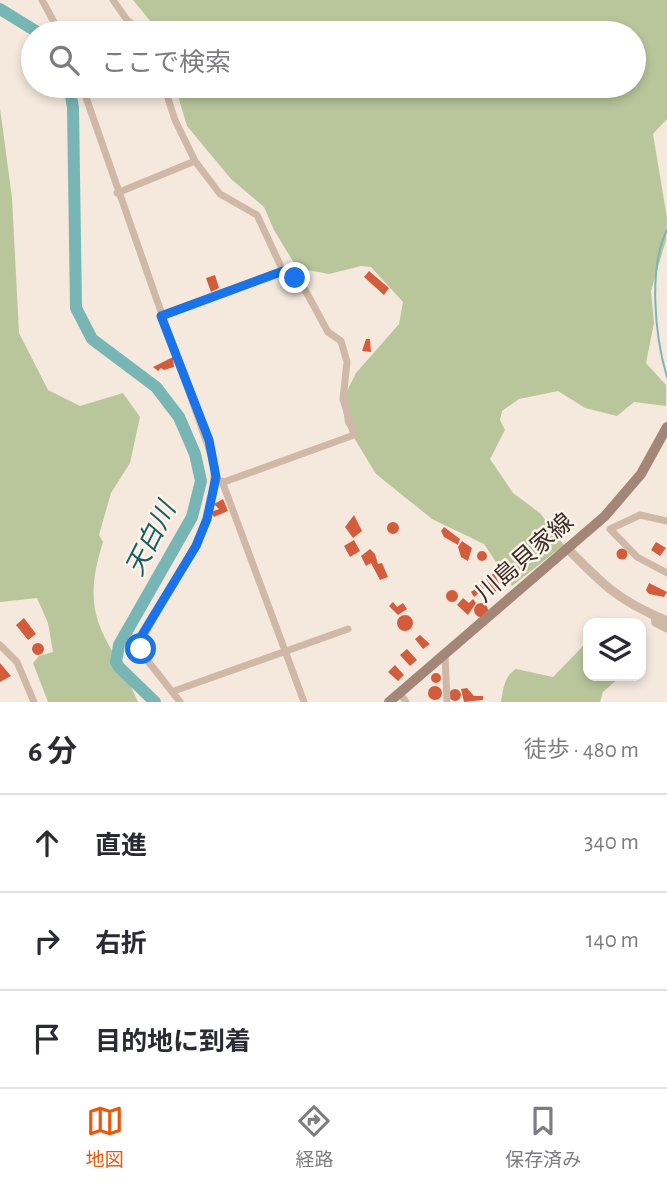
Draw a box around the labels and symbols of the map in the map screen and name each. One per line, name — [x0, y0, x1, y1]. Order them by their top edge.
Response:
route end — [279, 262, 310, 293]
water label: 天白川 — [121, 495, 182, 580]
street label: 川島貝家線 — [471, 508, 578, 606]
route start — [125, 633, 156, 664]

